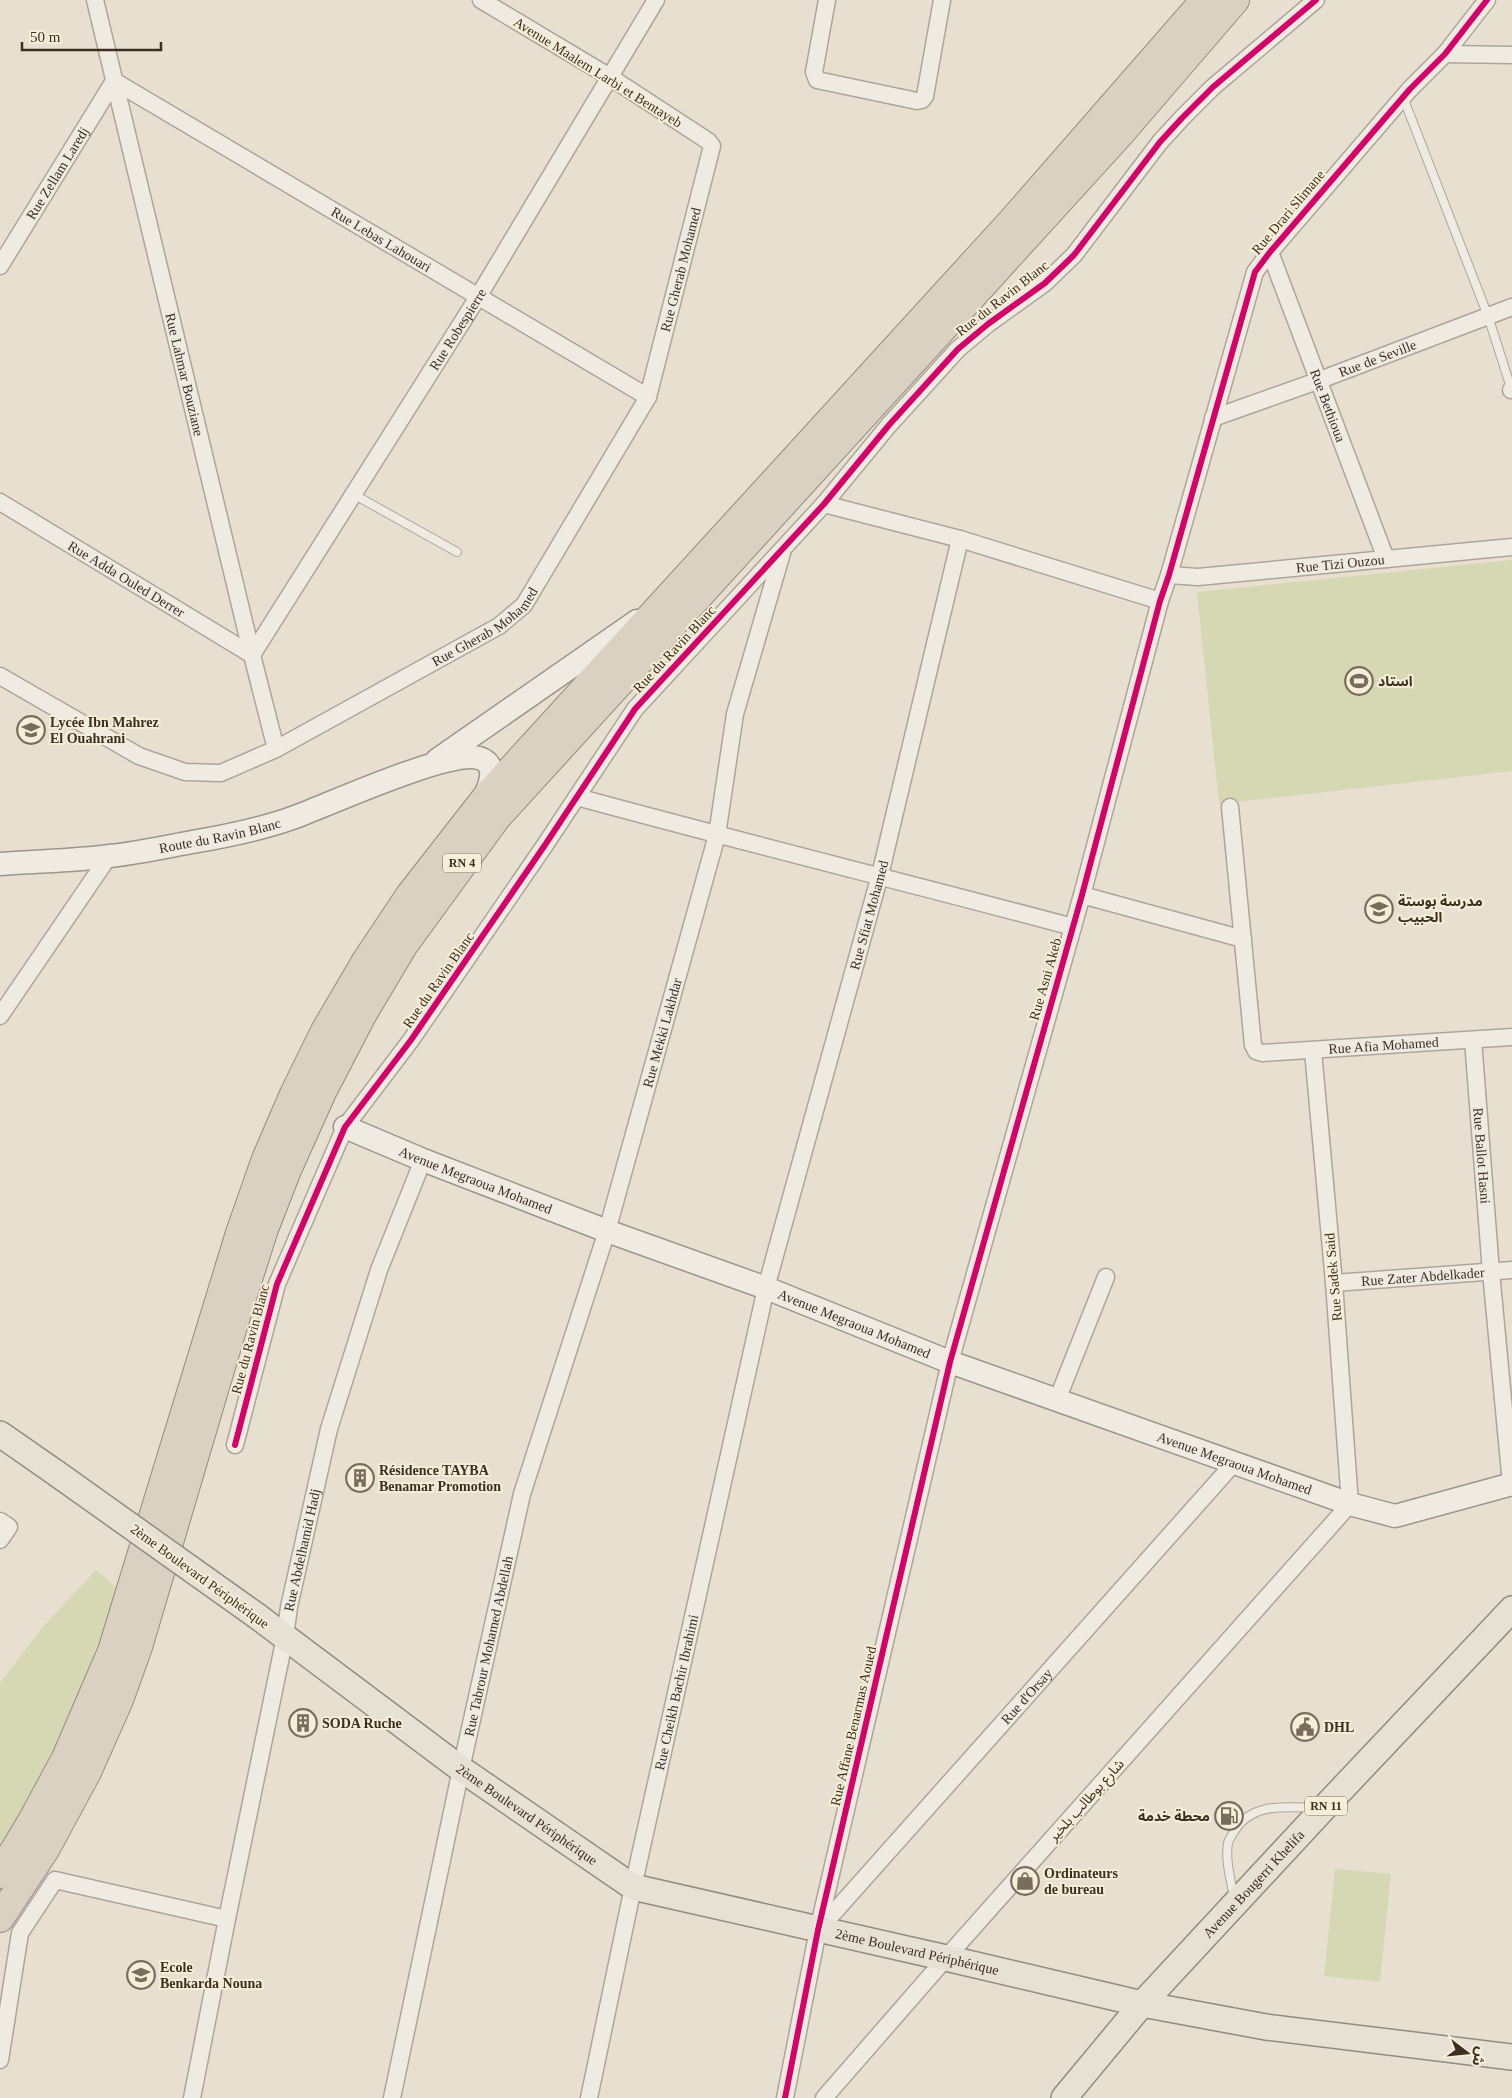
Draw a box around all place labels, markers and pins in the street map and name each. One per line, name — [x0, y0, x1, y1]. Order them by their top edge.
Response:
sports icon: استاد — [1344, 666, 1374, 696]
place label: استاد — [1378, 674, 1413, 689]
school or university icon: Lycée Ibn Mahrez El Ouahrani — [16, 715, 46, 745]
place label: Lycée Ibn Mahrez El Ouahrani — [50, 715, 159, 746]
school or university icon: مدرسة بوستة الحبيب — [1364, 894, 1394, 924]
place label: مدرسة بوستة الحبيب — [1398, 894, 1483, 925]
building icon: Résidence TAYBA Benamar Promotion — [345, 1463, 375, 1493]
place label: Résidence TAYBA Benamar Promotion — [379, 1463, 501, 1494]
building icon: SODA Ruche — [288, 1708, 318, 1738]
public building icon: DHL — [1290, 1712, 1320, 1742]
place label: SODA Ruche — [322, 1716, 402, 1731]
place label: DHL — [1324, 1720, 1354, 1735]
fuel station icon: محطة خدمة — [1214, 1801, 1244, 1831]
place label: محطة خدمة — [1138, 1809, 1210, 1824]
shop icon: Ordinateurs de bureau — [1010, 1866, 1040, 1896]
place label: Ordinateurs de bureau — [1044, 1866, 1118, 1897]
school or university icon: Ecole Benkarda Nouna — [126, 1960, 156, 1990]
place label: Ecole Benkarda Nouna — [160, 1960, 262, 1991]

